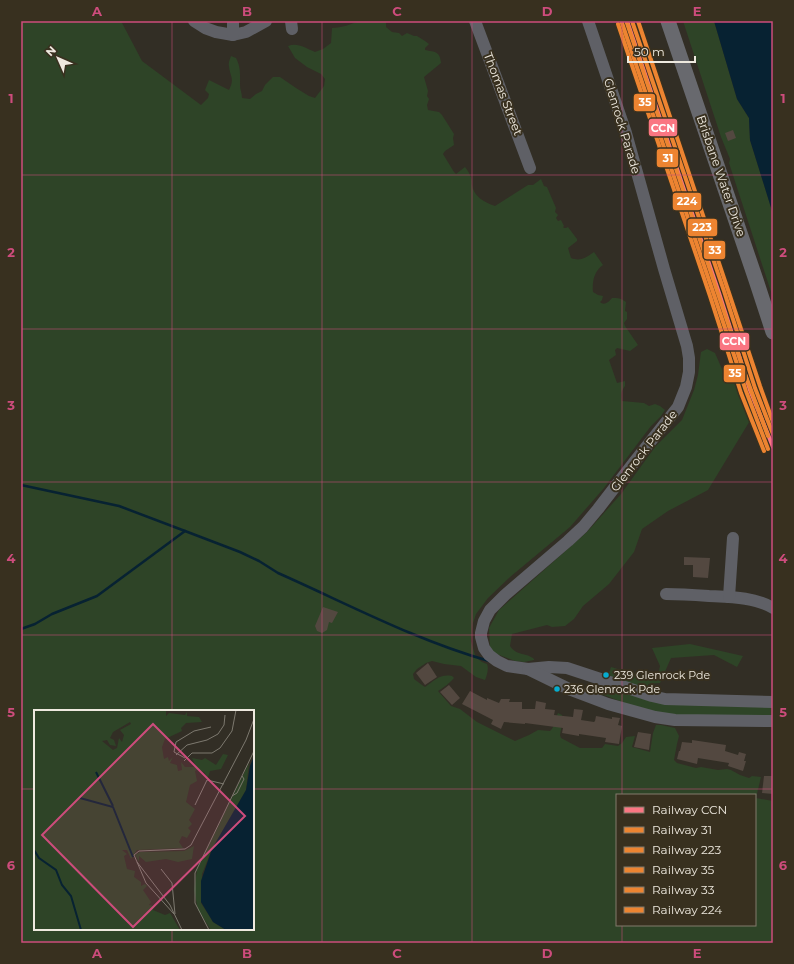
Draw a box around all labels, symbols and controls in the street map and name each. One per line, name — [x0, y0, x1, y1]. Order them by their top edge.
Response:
text: A — [91, 3, 103, 19]
text: B — [242, 3, 252, 19]
text: C — [392, 3, 402, 19]
text: D — [542, 3, 553, 19]
text: E — [693, 3, 702, 19]
north arrow — [38, 38, 78, 78]
scale bar — [628, 38, 695, 64]
text: N — [43, 43, 59, 59]
text: 50 m — [634, 44, 665, 59]
street label: Thomas Street — [481, 50, 526, 138]
street label: Glenrock Parade — [601, 76, 644, 176]
text: 1 — [8, 90, 14, 106]
text: 1 — [780, 90, 786, 106]
line badge: 35 — [633, 93, 656, 112]
text: 35 — [638, 95, 652, 109]
street label: Brisbane Water Drive — [694, 113, 749, 239]
line badge: CCN — [648, 118, 678, 137]
text: CCN — [651, 121, 675, 135]
line badge: 31 — [656, 148, 679, 168]
text: 31 — [662, 151, 673, 165]
line badge: 224 — [672, 192, 702, 211]
text: 224 — [677, 194, 698, 208]
line badge: 223 — [687, 218, 718, 237]
text: 223 — [692, 220, 712, 234]
line badge: 33 — [703, 240, 726, 260]
text: 33 — [708, 243, 722, 257]
text: 2 — [7, 244, 15, 260]
text: 2 — [779, 244, 787, 260]
line badge: CCN — [719, 332, 750, 351]
text: CCN — [722, 334, 746, 348]
line badge: 35 — [723, 364, 746, 383]
text: 35 — [728, 366, 742, 380]
text: 3 — [6, 397, 15, 413]
text: 3 — [778, 397, 787, 413]
street label: Glenrock Parade — [607, 407, 680, 494]
text: 4 — [7, 550, 16, 566]
text: 4 — [779, 550, 788, 566]
place label: 239 Glenrock Pde — [614, 668, 711, 682]
marker: 239 Glenrock Pde — [601, 670, 611, 680]
place label: 236 Glenrock Pde — [564, 682, 661, 696]
marker: 236 Glenrock Pde — [552, 684, 562, 694]
text: 5 — [7, 704, 15, 720]
text: 5 — [779, 704, 787, 720]
inset map — [34, 710, 254, 930]
legend — [616, 794, 756, 926]
text: Railway CCN — [652, 802, 727, 817]
text: Railway 31 — [652, 822, 712, 837]
text: Railway 223 — [652, 842, 722, 857]
text: 6 — [7, 857, 16, 873]
text: 6 — [779, 857, 788, 873]
text: Railway 35 — [652, 862, 715, 877]
text: Railway 33 — [652, 882, 715, 897]
text: Railway 224 — [652, 902, 722, 917]
text: A — [91, 945, 103, 961]
text: B — [242, 945, 252, 961]
text: C — [392, 945, 402, 961]
text: D — [542, 945, 553, 961]
text: E — [693, 945, 702, 961]

